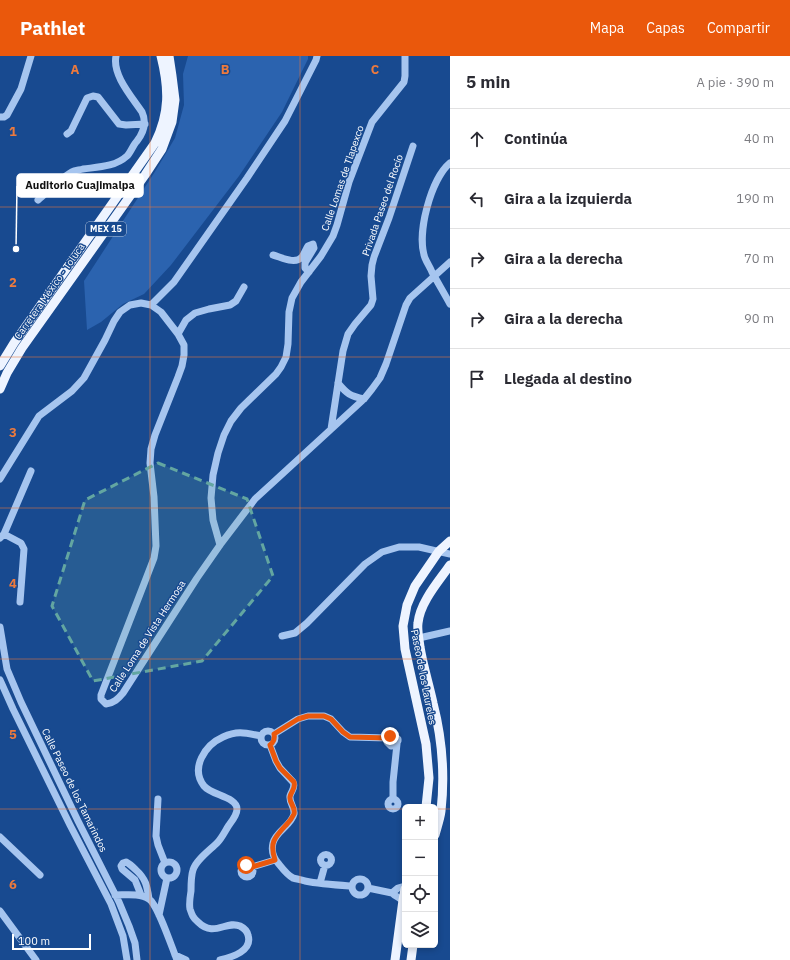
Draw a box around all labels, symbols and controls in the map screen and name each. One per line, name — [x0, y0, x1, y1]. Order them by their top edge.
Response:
text: Pathlet — [20, 16, 85, 40]
text: Mapa — [590, 19, 624, 37]
text: Capas — [646, 19, 685, 37]
text: Compartir — [707, 19, 770, 37]
text: A — [71, 61, 80, 78]
text: B — [221, 61, 230, 78]
text: C — [371, 61, 380, 78]
text: 5 min — [466, 71, 510, 93]
text: A pie · 390 m — [696, 74, 774, 91]
text: 1 — [9, 123, 17, 140]
street label: Calle Lomas de Tlapexco — [318, 123, 367, 233]
icon: ahead — [466, 128, 488, 150]
text: Continúa — [504, 129, 568, 148]
text: 40 m — [744, 130, 774, 147]
street label: Privada Paseo del Rocío — [359, 152, 406, 258]
callout: Auditorio Cuajimalpa — [17, 174, 143, 197]
text: Auditorio Cuajimalpa — [25, 178, 135, 192]
icon: left — [466, 188, 488, 210]
text: Gira a la izquierda — [504, 189, 632, 208]
text: 190 m — [736, 190, 774, 207]
road number: MEX 15 — [86, 222, 126, 236]
street label: Carretera México - Toluca — [11, 240, 88, 342]
icon: right — [466, 248, 488, 270]
text: Gira a la derecha — [504, 249, 623, 268]
text: 70 m — [744, 250, 774, 267]
text: 2 — [9, 274, 17, 291]
icon: right — [466, 308, 488, 330]
text: Gira a la derecha — [504, 309, 623, 328]
text: 90 m — [744, 310, 774, 327]
icon: arrive — [466, 368, 488, 390]
text: Llegada al destino — [504, 369, 632, 388]
text: 3 — [9, 424, 17, 441]
text: 4 — [9, 575, 17, 592]
street label: Calle Loma de Vista Hermosa — [106, 577, 189, 695]
street label: Paseo de los Laureles — [408, 628, 439, 726]
text: 5 — [9, 726, 17, 743]
street label: Calle Paseo de los Tamarindos — [39, 726, 110, 854]
route end — [381, 727, 399, 745]
map controls — [402, 804, 438, 948]
button: + — [402, 804, 438, 840]
button: − — [402, 840, 438, 876]
route start — [237, 856, 255, 874]
text: 6 — [9, 876, 17, 893]
button: locate — [402, 876, 438, 912]
button: layers — [402, 912, 438, 948]
scale bar — [12, 932, 91, 951]
text: 100 m — [18, 934, 50, 948]

